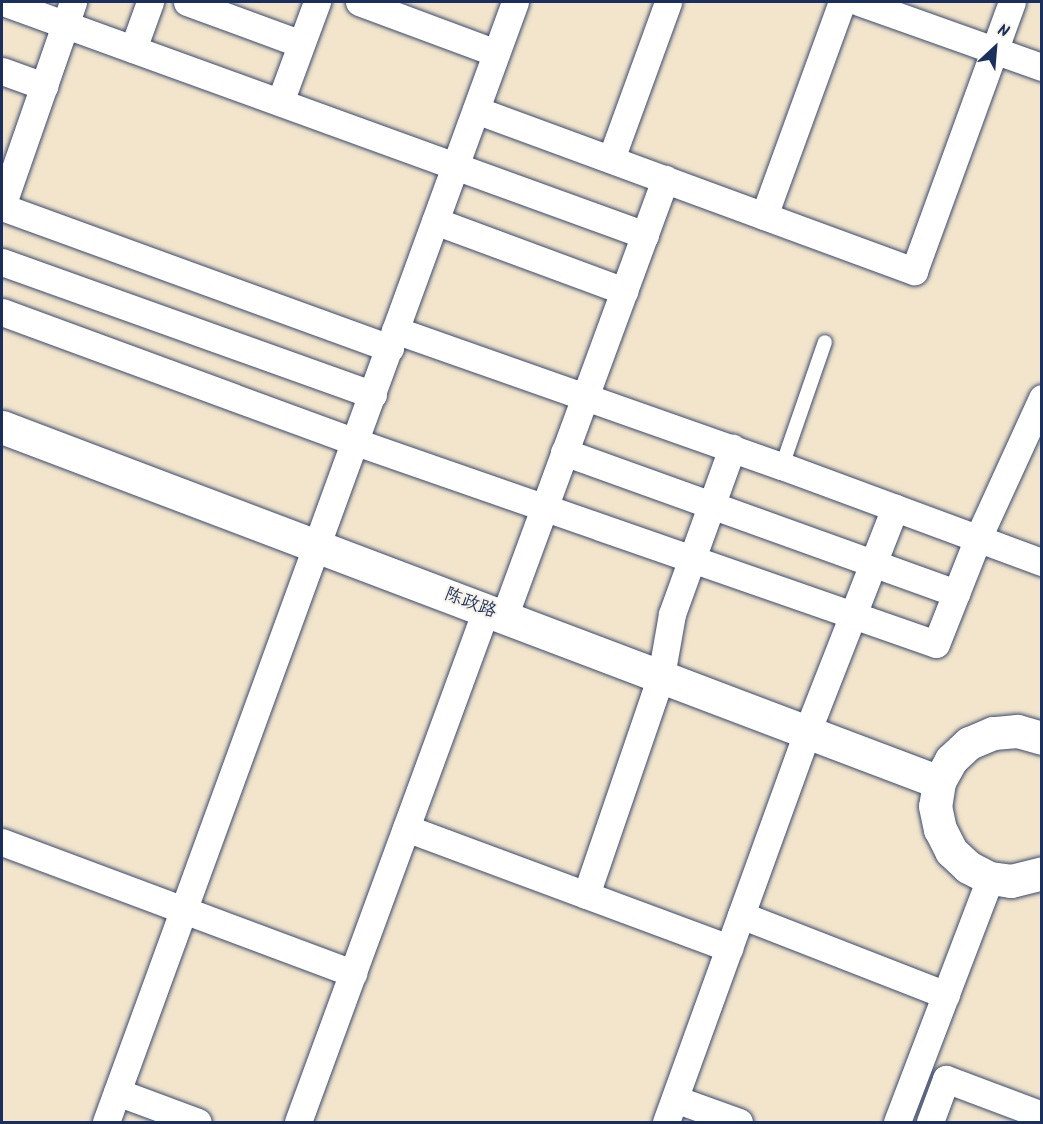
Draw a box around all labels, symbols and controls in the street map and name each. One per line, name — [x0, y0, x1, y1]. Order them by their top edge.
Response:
north arrow — [965, 18, 1025, 78]
text: N — [993, 18, 1013, 45]
street label: 陈政路 — [441, 584, 499, 624]

